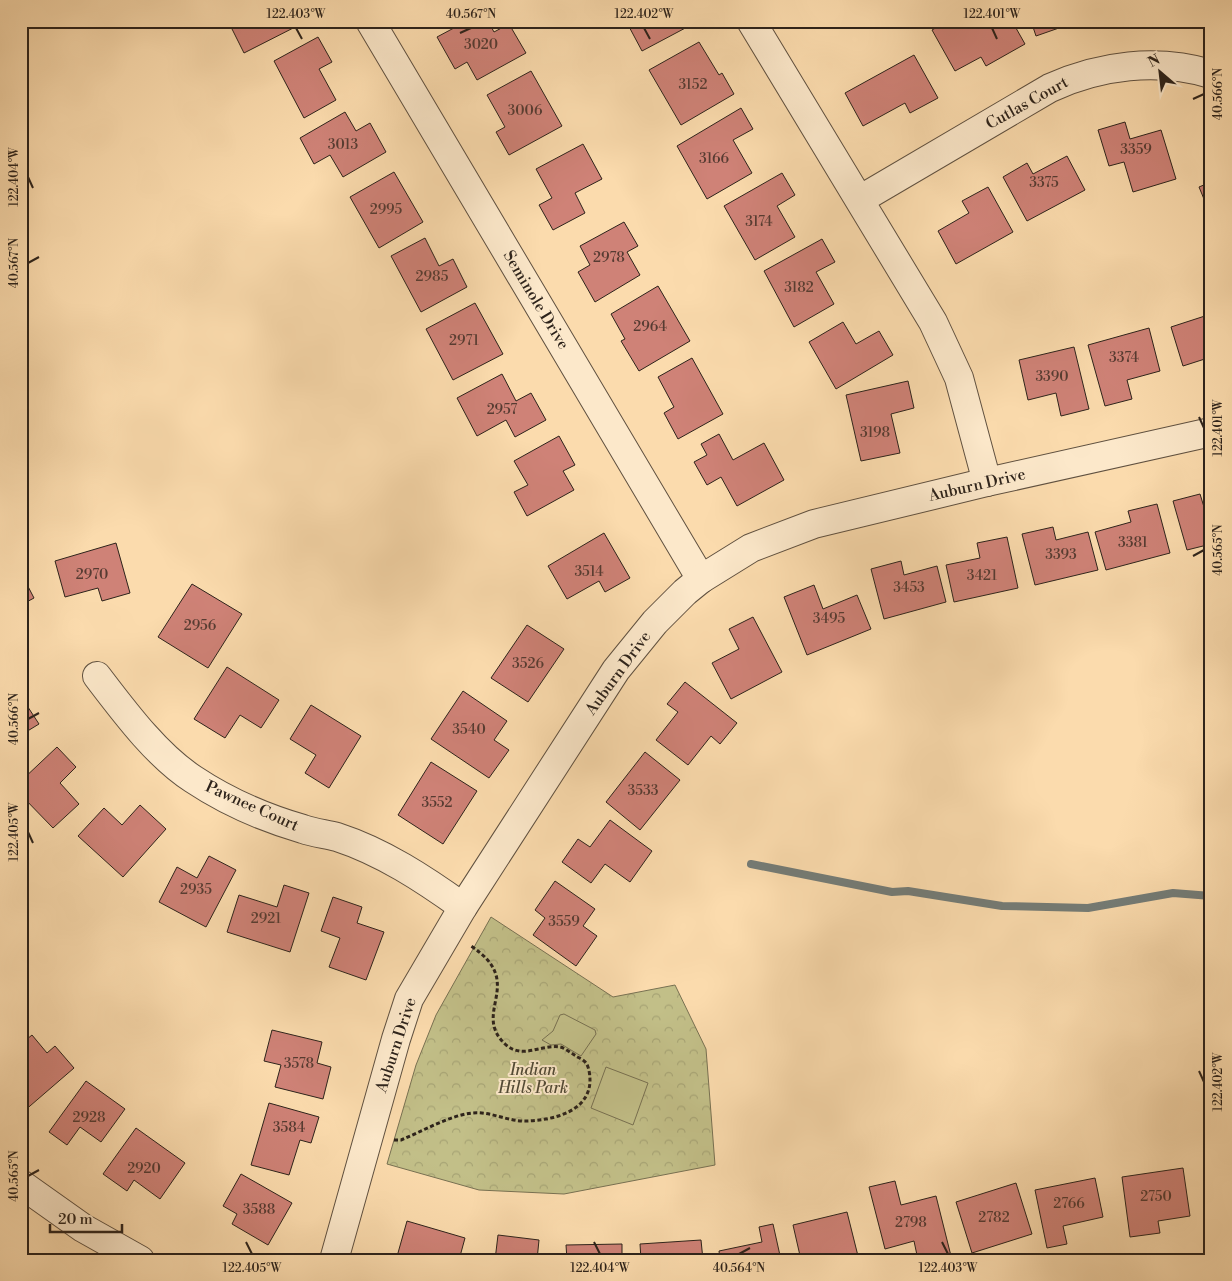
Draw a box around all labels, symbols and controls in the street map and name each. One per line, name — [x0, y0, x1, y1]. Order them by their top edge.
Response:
text: 122.403°W — [267, 7, 326, 22]
text: 40.567°N — [446, 7, 496, 22]
text: 122.402°W — [615, 7, 675, 22]
text: 122.401°W — [964, 7, 1022, 22]
house number: 3020 — [464, 36, 498, 54]
north arrow — [1134, 48, 1184, 98]
text: N — [1145, 51, 1163, 72]
text: 40.566°N — [1211, 68, 1226, 120]
street label: Cutlas Court — [982, 72, 1072, 134]
house number: 3152 — [678, 76, 708, 94]
house number: 3006 — [508, 102, 543, 120]
house number: 3013 — [328, 136, 358, 154]
house number: 3359 — [1120, 141, 1152, 159]
text: 122.404°W — [7, 146, 22, 207]
house number: 3166 — [699, 150, 729, 168]
house number: 3375 — [1029, 174, 1059, 192]
house number: 2995 — [370, 201, 403, 219]
house number: 3174 — [745, 213, 773, 231]
text: 40.567°N — [7, 238, 22, 288]
street label: Seminole Drive — [499, 247, 573, 353]
house number: 2978 — [593, 249, 625, 267]
house number: 2985 — [416, 268, 449, 286]
house number: 3182 — [784, 279, 814, 297]
house number: 2964 — [633, 318, 667, 336]
house number: 2971 — [449, 332, 479, 350]
house number: 3374 — [1109, 349, 1139, 367]
house number: 3390 — [1035, 368, 1069, 386]
text: 122.401°W — [1211, 398, 1226, 456]
house number: 2957 — [487, 401, 517, 419]
house number: 3198 — [860, 424, 890, 442]
street label: Auburn Drive — [926, 464, 1027, 506]
text: 40.565°N — [1211, 524, 1226, 576]
house number: 3381 — [1118, 534, 1148, 552]
house number: 3393 — [1045, 546, 1077, 564]
house number: 3514 — [574, 563, 604, 581]
house number: 2970 — [76, 566, 108, 584]
house number: 3421 — [967, 567, 997, 585]
house number: 3453 — [893, 579, 925, 597]
house number: 3495 — [813, 610, 846, 628]
house number: 2956 — [184, 617, 217, 635]
street label: Auburn Drive — [580, 627, 655, 720]
house number: 3526 — [512, 655, 544, 673]
text: 40.566°N — [7, 693, 22, 745]
house number: 3540 — [452, 721, 486, 739]
street label: Pawnee Court — [202, 776, 302, 836]
house number: 3533 — [628, 782, 659, 800]
house number: 3552 — [421, 794, 453, 812]
text: 122.405°W — [7, 802, 22, 861]
house number: 2935 — [180, 881, 212, 899]
house number: 2921 — [251, 910, 281, 928]
house number: 3559 — [548, 913, 580, 931]
street label: Auburn Drive — [371, 995, 421, 1096]
text: 122.402°W — [1211, 1051, 1226, 1111]
house number: 3578 — [284, 1055, 314, 1073]
park label: Indian Hills Park — [497, 1060, 568, 1098]
house number: 2928 — [72, 1109, 106, 1127]
house number: 3584 — [273, 1119, 305, 1137]
text: 40.565°N — [7, 1150, 22, 1202]
house number: 2920 — [127, 1160, 161, 1178]
house number: 2750 — [1140, 1188, 1172, 1206]
house number: 2766 — [1053, 1195, 1085, 1213]
scale bar — [50, 1201, 122, 1233]
house number: 3588 — [243, 1201, 275, 1219]
house number: 2782 — [978, 1209, 1010, 1227]
text: 20 m — [58, 1210, 93, 1229]
house number: 2798 — [895, 1214, 927, 1232]
text: 122.405°W — [223, 1261, 282, 1276]
text: 122.404°W — [570, 1261, 631, 1276]
text: 40.564°N — [713, 1261, 765, 1276]
text: 122.403°W — [919, 1261, 978, 1276]

